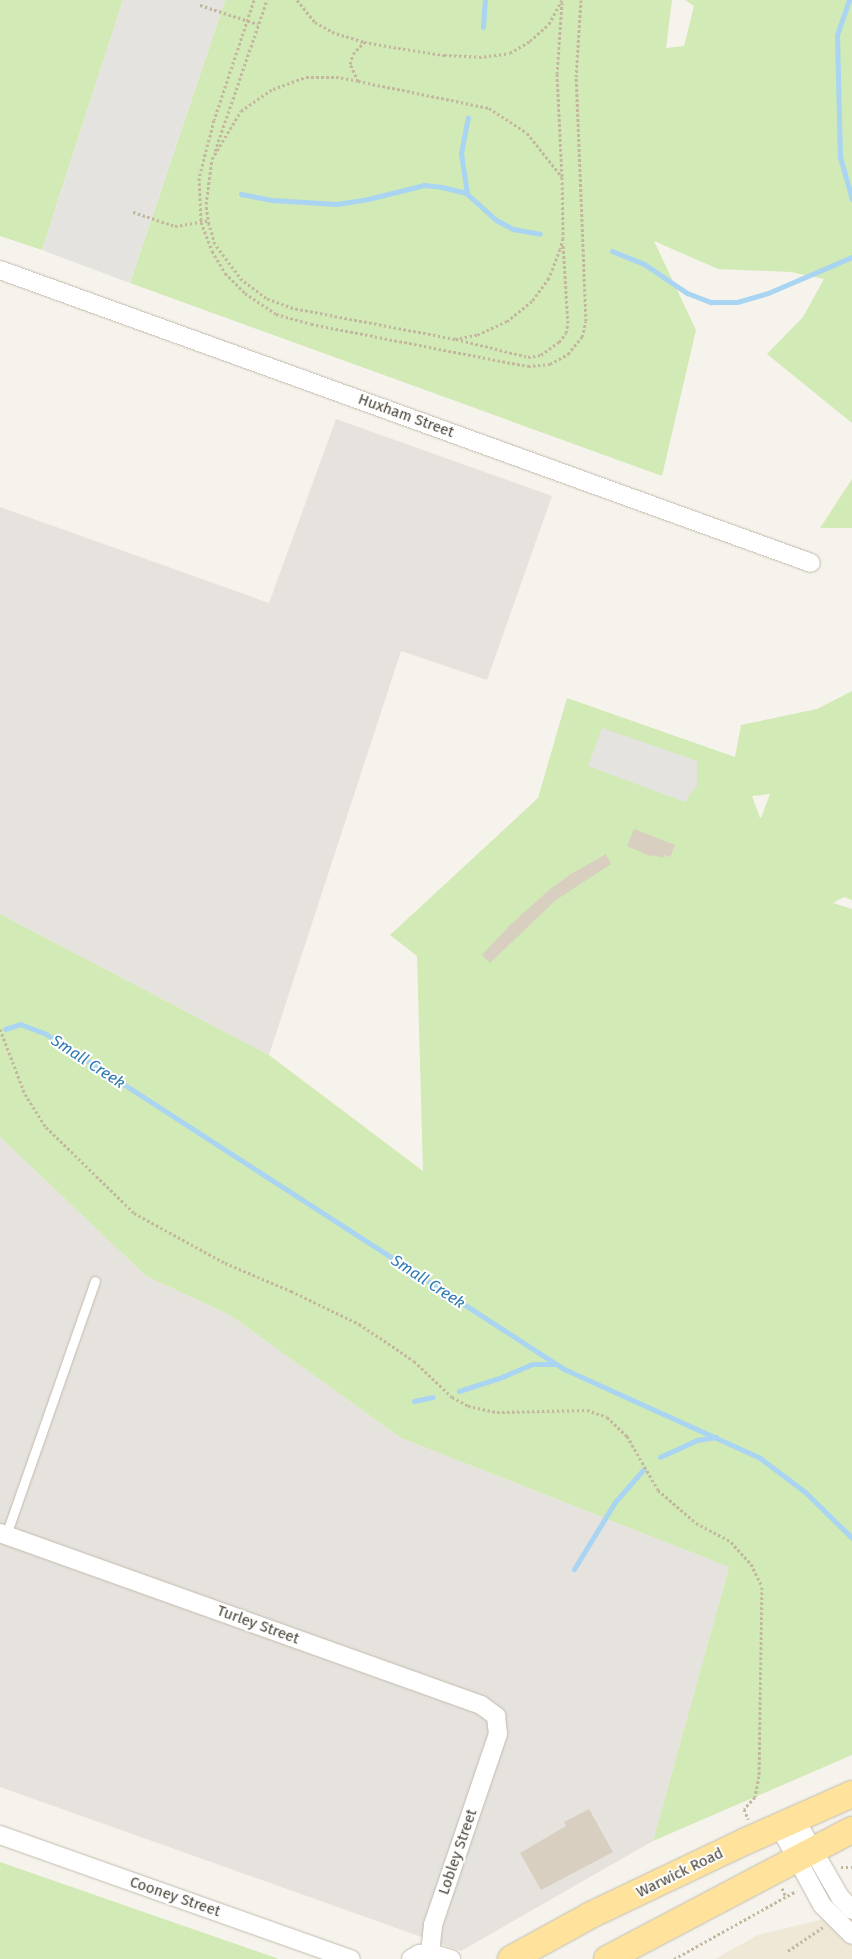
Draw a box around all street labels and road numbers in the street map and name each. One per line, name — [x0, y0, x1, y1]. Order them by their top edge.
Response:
street label: Huxham Street — [356, 390, 456, 442]
street label: Turley Street — [214, 1602, 302, 1648]
street label: Lobley Street — [435, 1807, 481, 1897]
street label: Warwick Road — [634, 1844, 726, 1902]
street label: Cooney Street — [127, 1873, 223, 1921]

